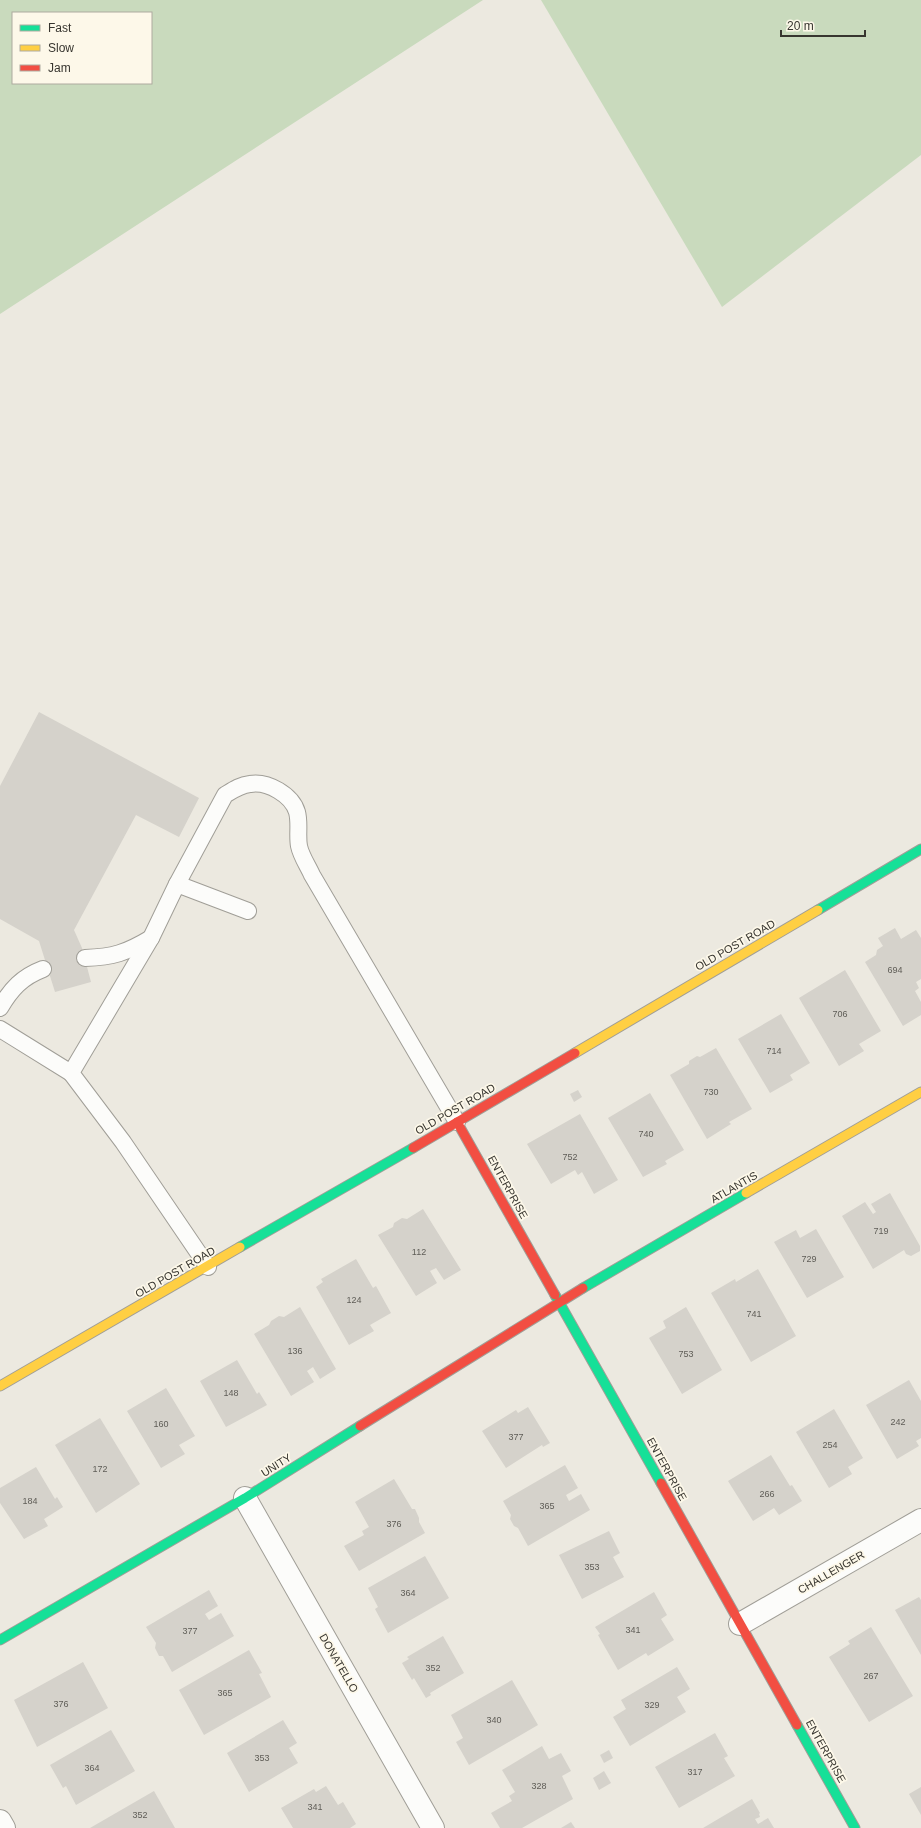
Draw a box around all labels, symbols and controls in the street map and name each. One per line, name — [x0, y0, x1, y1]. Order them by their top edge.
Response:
legend — [12, 12, 152, 84]
scale bar — [781, 12, 865, 38]
text: 20 m — [787, 19, 814, 33]
text: Fast — [48, 21, 72, 35]
text: Slow — [48, 41, 74, 55]
text: Jam — [48, 61, 71, 75]
street label: OLD POST ROAD — [693, 917, 777, 973]
house number: 694 — [887, 965, 903, 975]
house number: 706 — [832, 1009, 848, 1019]
house number: 714 — [766, 1046, 782, 1056]
street label: OLD POST ROAD — [413, 1081, 497, 1137]
house number: 730 — [703, 1087, 719, 1097]
house number: 740 — [638, 1129, 654, 1139]
house number: 752 — [562, 1152, 578, 1162]
street label: ENTERPRISE — [486, 1153, 530, 1221]
street label: ATLANTIS — [709, 1169, 759, 1205]
house number: 719 — [873, 1226, 889, 1236]
street label: OLD POST ROAD — [133, 1244, 217, 1300]
house number: 112 — [412, 1247, 426, 1257]
house number: 729 — [801, 1254, 817, 1264]
house number: 124 — [346, 1295, 362, 1305]
house number: 741 — [746, 1309, 762, 1319]
house number: 136 — [287, 1346, 303, 1356]
house number: 753 — [678, 1349, 694, 1359]
house number: 148 — [223, 1388, 239, 1398]
house number: 242 — [890, 1417, 906, 1427]
house number: 160 — [153, 1419, 169, 1429]
house number: 377 — [508, 1432, 524, 1442]
street label: ENTERPRISE — [645, 1435, 689, 1503]
house number: 254 — [822, 1440, 838, 1450]
street label: UNITY — [259, 1451, 294, 1479]
house number: 172 — [92, 1464, 108, 1474]
house number: 266 — [759, 1489, 775, 1499]
house number: 184 — [22, 1496, 38, 1506]
house number: 365 — [539, 1501, 555, 1511]
house number: 376 — [386, 1519, 402, 1529]
street label: CHALLENGER — [796, 1548, 866, 1596]
house number: 353 — [584, 1562, 600, 1572]
house number: 364 — [400, 1588, 416, 1598]
house number: 341 — [625, 1625, 641, 1635]
house number: 377 — [182, 1626, 198, 1636]
street label: DONATELLO — [317, 1632, 361, 1695]
house number: 352 — [425, 1663, 441, 1673]
house number: 267 — [863, 1671, 879, 1681]
house number: 365 — [217, 1688, 233, 1698]
house number: 376 — [53, 1699, 69, 1709]
house number: 329 — [644, 1700, 660, 1710]
house number: 340 — [486, 1715, 502, 1725]
street label: ENTERPRISE — [804, 1717, 848, 1785]
house number: 353 — [254, 1753, 270, 1763]
house number: 364 — [84, 1763, 100, 1773]
house number: 317 — [687, 1767, 703, 1777]
house number: 328 — [531, 1781, 547, 1791]
house number: 341 — [307, 1802, 323, 1812]
house number: 352 — [132, 1810, 148, 1820]

